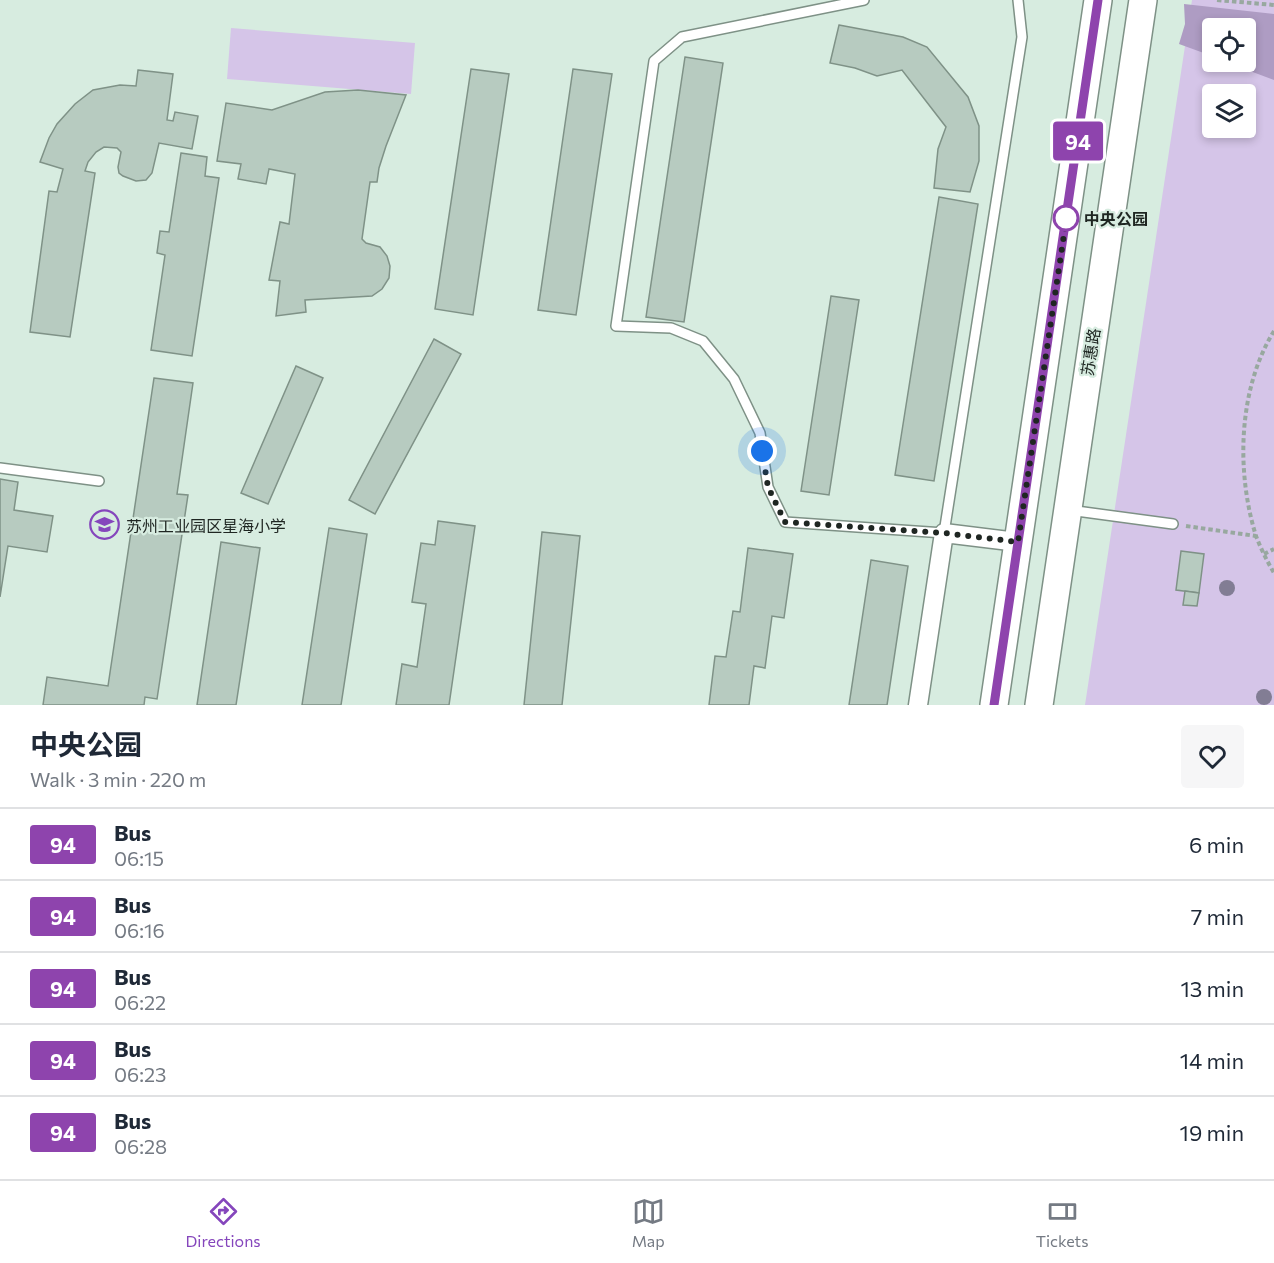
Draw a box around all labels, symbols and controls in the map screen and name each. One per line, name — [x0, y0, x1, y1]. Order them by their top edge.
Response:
map controls — [1202, 18, 1256, 138]
button: locate — [1202, 18, 1256, 72]
button: layers — [1202, 84, 1256, 138]
line badge: 94 — [1051, 122, 1105, 160]
text: 94 — [1065, 129, 1091, 154]
marker: 中央公园 — [1053, 205, 1079, 231]
place label: 中央公园 — [1084, 209, 1148, 228]
street label: 苏惠路 — [1077, 327, 1103, 377]
your location — [747, 436, 777, 466]
school or university icon: 苏州工业园区星海小学 — [89, 509, 121, 541]
place label: 苏州工业园区星海小学 — [126, 516, 286, 535]
button: heart — [1181, 725, 1244, 788]
text: 中央公园 — [30, 727, 142, 761]
text: Walk · 3 min · 220 m — [30, 767, 206, 791]
text: Bus — [114, 819, 151, 846]
text: 6 min — [1189, 831, 1244, 858]
text: 94 — [50, 832, 76, 857]
text: 06:15 — [114, 846, 164, 870]
text: Bus — [114, 891, 151, 918]
text: 7 min — [1191, 903, 1244, 930]
text: 94 — [50, 904, 76, 929]
text: 06:16 — [114, 918, 165, 942]
text: Bus — [114, 963, 151, 990]
text: 13 min — [1180, 975, 1244, 1002]
text: 94 — [50, 976, 76, 1001]
text: 06:22 — [114, 990, 166, 1014]
text: Bus — [114, 1035, 151, 1062]
text: 14 min — [1180, 1047, 1244, 1074]
text: 94 — [50, 1048, 76, 1073]
text: 06:23 — [114, 1062, 166, 1086]
text: Bus — [114, 1107, 151, 1134]
text: 19 min — [1180, 1119, 1244, 1146]
text: 94 — [50, 1120, 76, 1145]
text: 06:28 — [114, 1134, 167, 1158]
tab: Directions — [186, 1195, 261, 1250]
tab: Map — [632, 1195, 665, 1250]
tab: Tickets — [1036, 1195, 1088, 1250]

